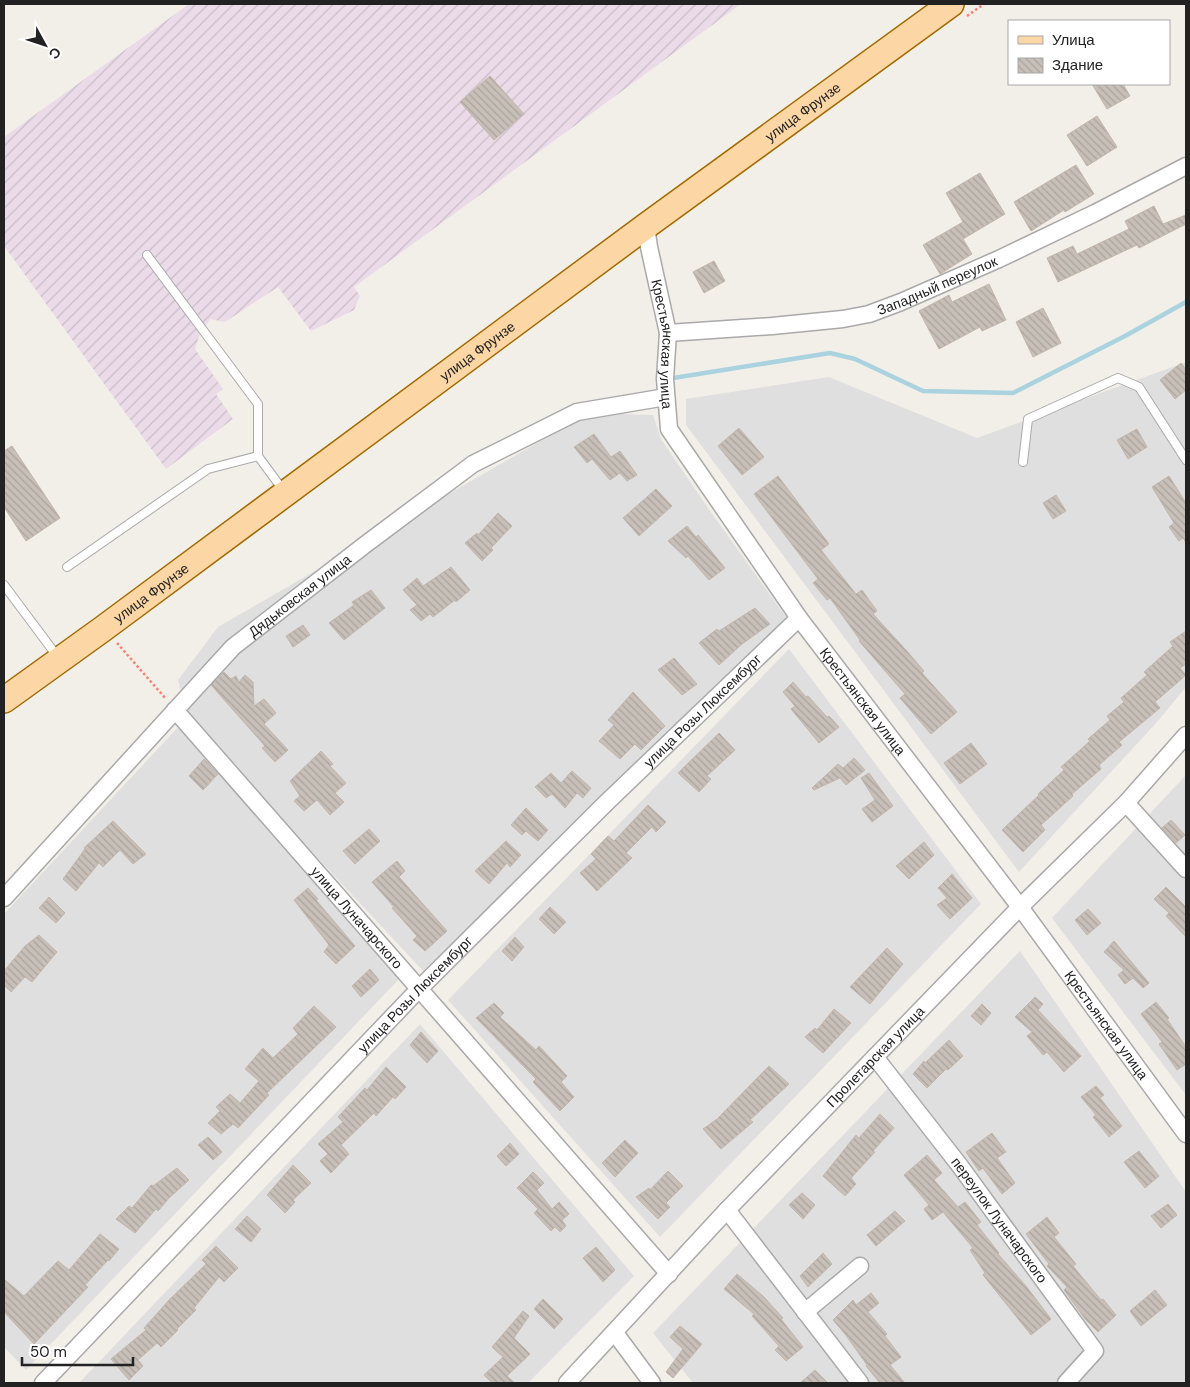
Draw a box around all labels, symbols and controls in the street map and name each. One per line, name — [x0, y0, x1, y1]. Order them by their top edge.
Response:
north arrow — [20, 20, 70, 70]
legend — [1008, 20, 1170, 85]
text: Улица — [1052, 30, 1095, 50]
text: С — [45, 44, 65, 63]
text: Здание — [1052, 55, 1103, 75]
street label: улица Фрунзе — [761, 78, 844, 145]
street label: Западный переулок — [875, 252, 1001, 319]
street label: Крестьянская улица — [647, 278, 677, 410]
street label: улица Фрунзе — [436, 317, 519, 385]
street label: Дядьковская улица — [245, 550, 355, 641]
street label: улица Фрунзе — [110, 559, 193, 627]
street label: Крестьянская улица — [816, 644, 910, 759]
street label: улица Розы Люксембург — [640, 650, 765, 771]
street label: улица Луначарского — [307, 863, 407, 973]
street label: улица Розы Люксембург — [354, 932, 476, 1057]
street label: Крестьянская улица — [1060, 967, 1152, 1083]
street label: Пролетарская улица — [822, 1002, 928, 1111]
street label: переулок Луначарского — [947, 1153, 1051, 1287]
scale bar — [22, 1334, 134, 1366]
text: 50 m — [30, 1342, 67, 1362]

